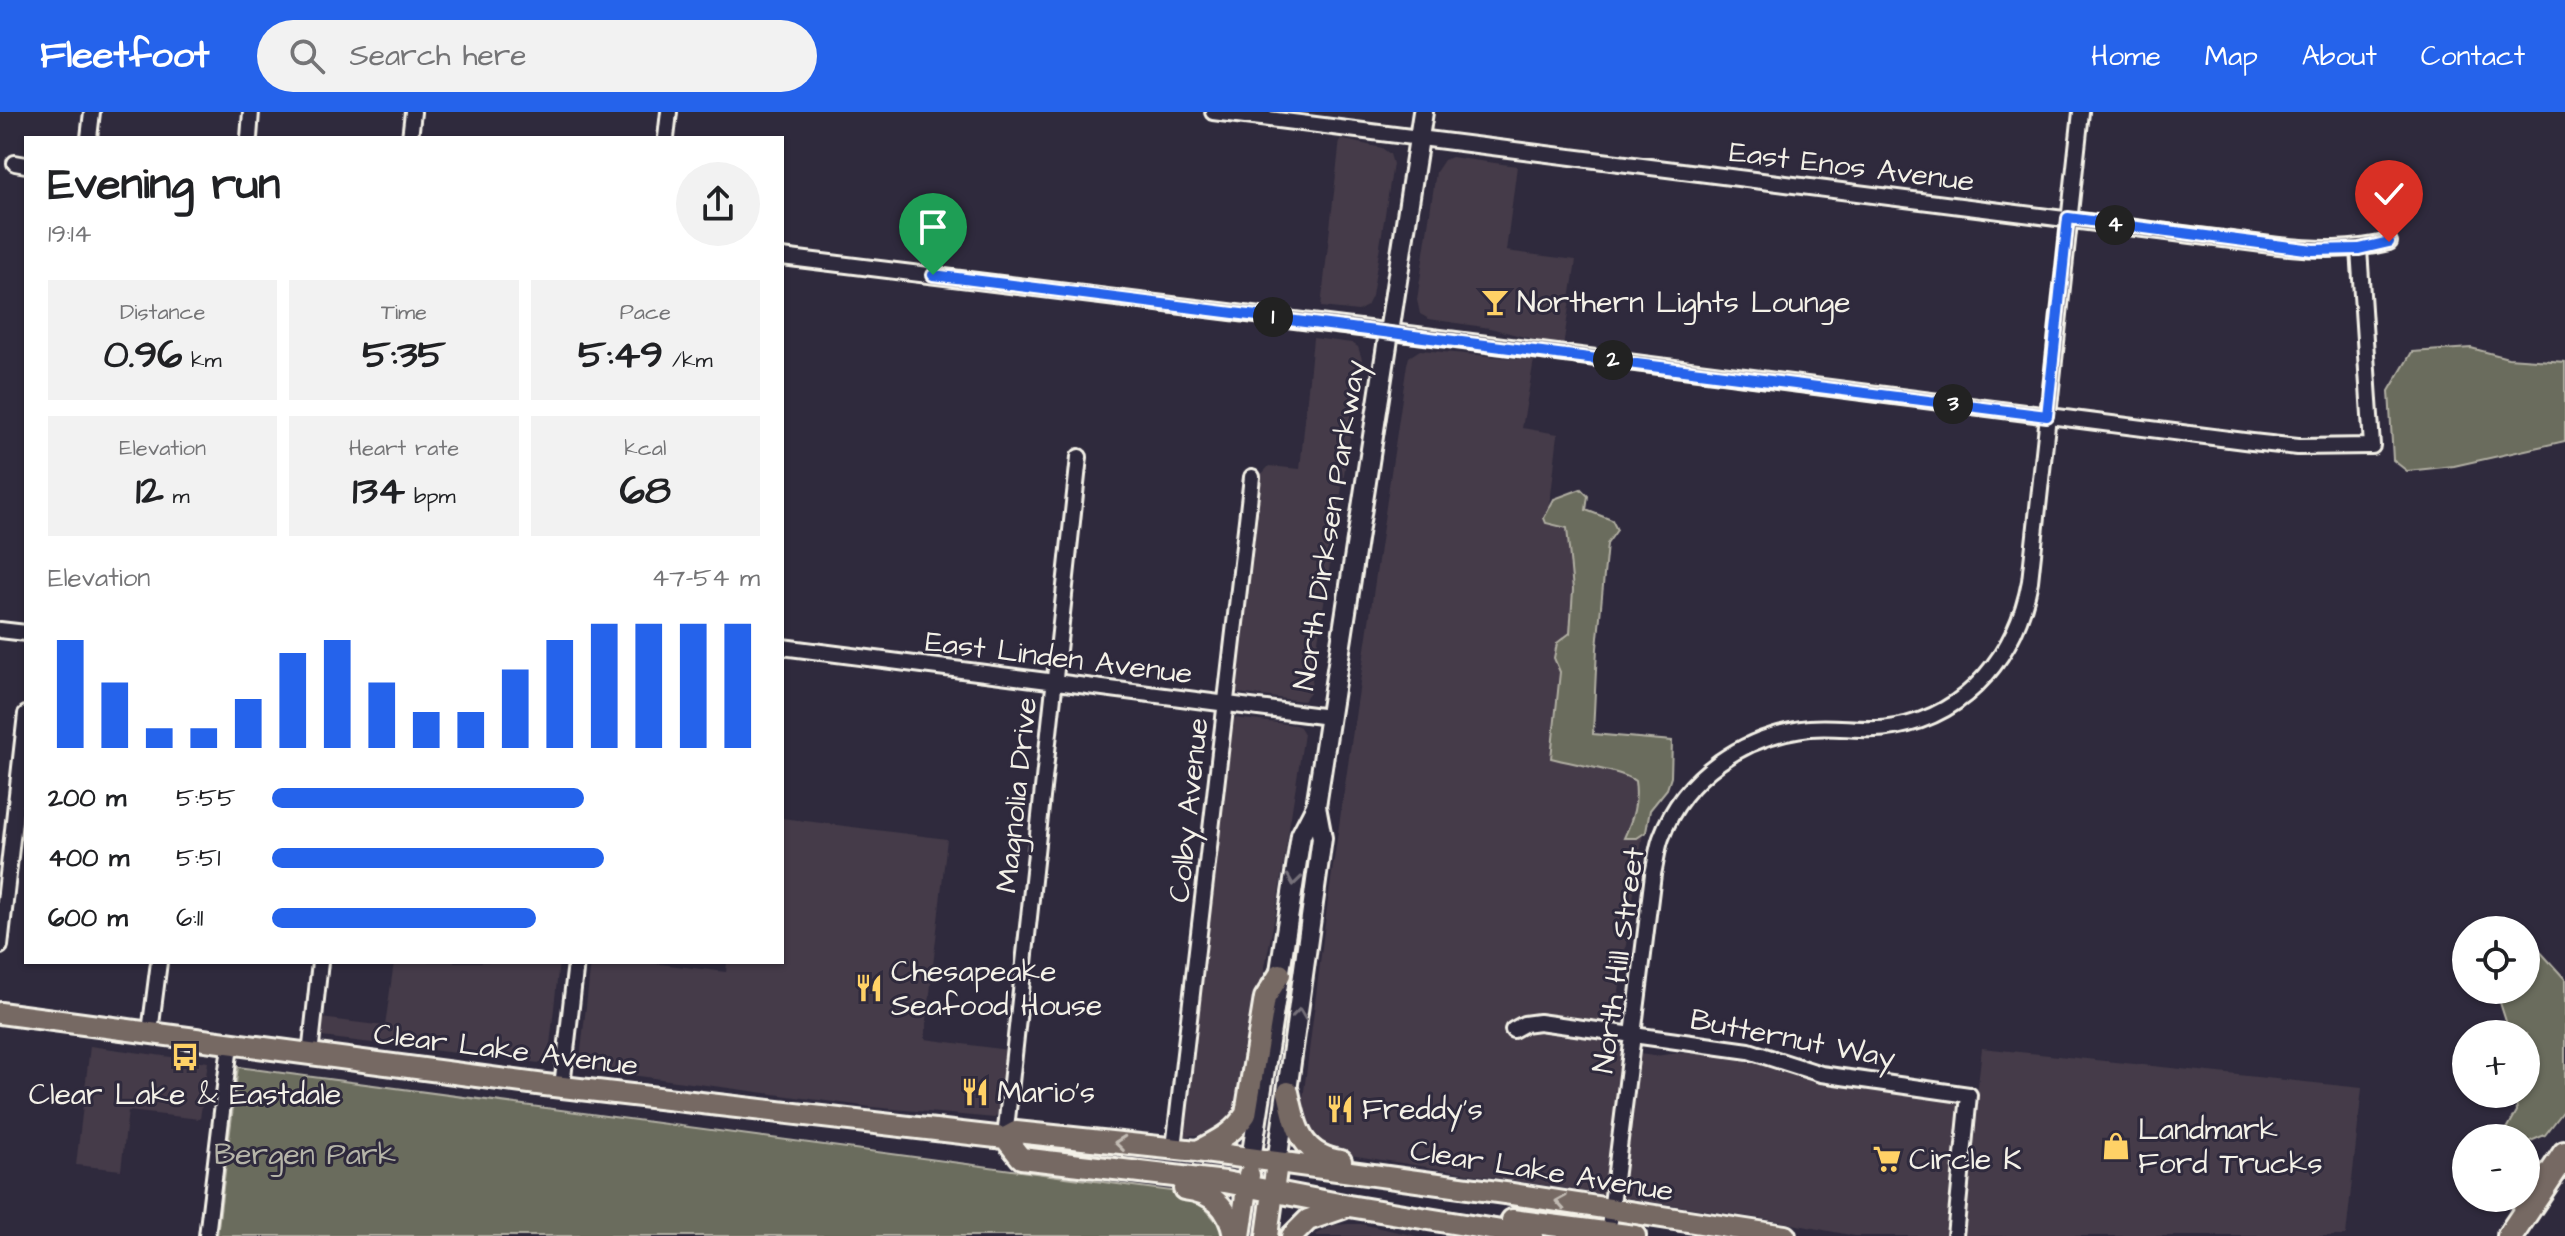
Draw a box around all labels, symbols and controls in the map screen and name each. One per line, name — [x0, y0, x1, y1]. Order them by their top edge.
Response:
search box — [257, 20, 817, 92]
text: Fleetfoot — [40, 30, 209, 82]
icon: search — [285, 34, 329, 78]
text: Search here — [349, 35, 527, 77]
text: Home — [2091, 37, 2161, 76]
text: Map — [2205, 37, 2258, 76]
text: About — [2302, 37, 2377, 76]
text: Contact — [2421, 37, 2525, 76]
street label: East Enos Avenue — [1727, 131, 1977, 203]
text: Evening run — [48, 155, 280, 216]
pin — [2355, 160, 2423, 242]
button: share — [676, 162, 760, 246]
icon: check — [2367, 172, 2411, 216]
pin — [899, 193, 967, 275]
icon: arrive — [911, 205, 955, 249]
pin: 4 — [2095, 205, 2135, 245]
text: 4 — [2108, 209, 2122, 240]
text: 19:14 — [48, 216, 92, 252]
place label: Northern Lights Lounge — [1517, 282, 1850, 325]
bar icon: Northern Lights Lounge — [1480, 287, 1510, 317]
text: Distance — [120, 297, 205, 328]
text: Time — [381, 297, 427, 328]
text: Pace — [620, 297, 671, 328]
pin: 1 — [1253, 297, 1293, 337]
text: 1 — [1272, 301, 1274, 332]
text: 0.96 — [104, 328, 182, 383]
text: 5:35 — [362, 328, 446, 383]
text: 5:49 — [578, 328, 663, 383]
pin: 2 — [1593, 340, 1633, 380]
text: 2 — [1607, 344, 1619, 375]
text: km — [182, 345, 222, 376]
text: /km — [663, 345, 713, 376]
street label: North Dirksen Parkway — [1283, 357, 1378, 693]
pin: 3 — [1933, 384, 1973, 424]
text: 3 — [1947, 388, 1959, 419]
text: Elevation — [119, 433, 206, 464]
text: Heart rate — [349, 433, 459, 464]
text: kcal — [624, 433, 666, 464]
text: 12 — [136, 464, 164, 519]
text: 134 — [352, 464, 405, 519]
text: 68 — [620, 464, 671, 519]
text: m — [164, 481, 190, 512]
text: bpm — [405, 481, 456, 512]
text: Elevation — [48, 560, 150, 596]
text: 47–54 m — [651, 560, 760, 596]
street label: East Linden Avenue — [923, 621, 1195, 695]
street label: Magnolia Drive — [986, 695, 1049, 895]
street label: Colby Avenue — [1158, 716, 1221, 905]
text: 200 m — [48, 780, 126, 816]
text: 5:55 — [176, 780, 236, 816]
text: 400 m — [48, 840, 129, 876]
text: 5:51 — [176, 840, 220, 876]
street label: North Hill Street — [1582, 844, 1656, 1076]
one-way arrow — [1286, 873, 1303, 887]
text: 600 m — [48, 900, 128, 936]
text: 6:11 — [176, 900, 203, 936]
map controls — [2452, 916, 2540, 1212]
button: locate — [2452, 916, 2540, 1004]
place label: Chesapeake Seafood House — [891, 951, 1102, 1027]
restaurant icon: Chesapeake Seafood House — [854, 973, 884, 1003]
street label: Butternut Way — [1687, 999, 1899, 1080]
one-way arrow — [1290, 1008, 1307, 1021]
street label: Clear Lake Avenue — [371, 1013, 641, 1087]
button: + — [2452, 1020, 2540, 1108]
bus stop icon: Clear Lake & Eastdale — [170, 1042, 200, 1072]
place label: Mario's — [997, 1072, 1095, 1114]
place label: Clear Lake & Eastdale — [29, 1074, 341, 1116]
restaurant icon: Mario's — [960, 1077, 990, 1107]
place label: Freddy's — [1362, 1089, 1483, 1132]
restaurant icon: Freddy's — [1325, 1094, 1355, 1124]
place label: Landmark Ford Trucks — [2138, 1109, 2323, 1185]
button: − — [2452, 1124, 2540, 1212]
street label: Clear Lake Avenue — [1407, 1129, 1677, 1213]
shop icon: Landmark Ford Trucks — [2101, 1131, 2131, 1161]
park label: Bergen Park — [214, 1134, 396, 1177]
one-way arrow — [1113, 1134, 1126, 1151]
place label: Circle K — [1909, 1139, 2021, 1181]
supermarket icon: Circle K — [1872, 1144, 1902, 1174]
one-way arrow — [1554, 1195, 1568, 1212]

